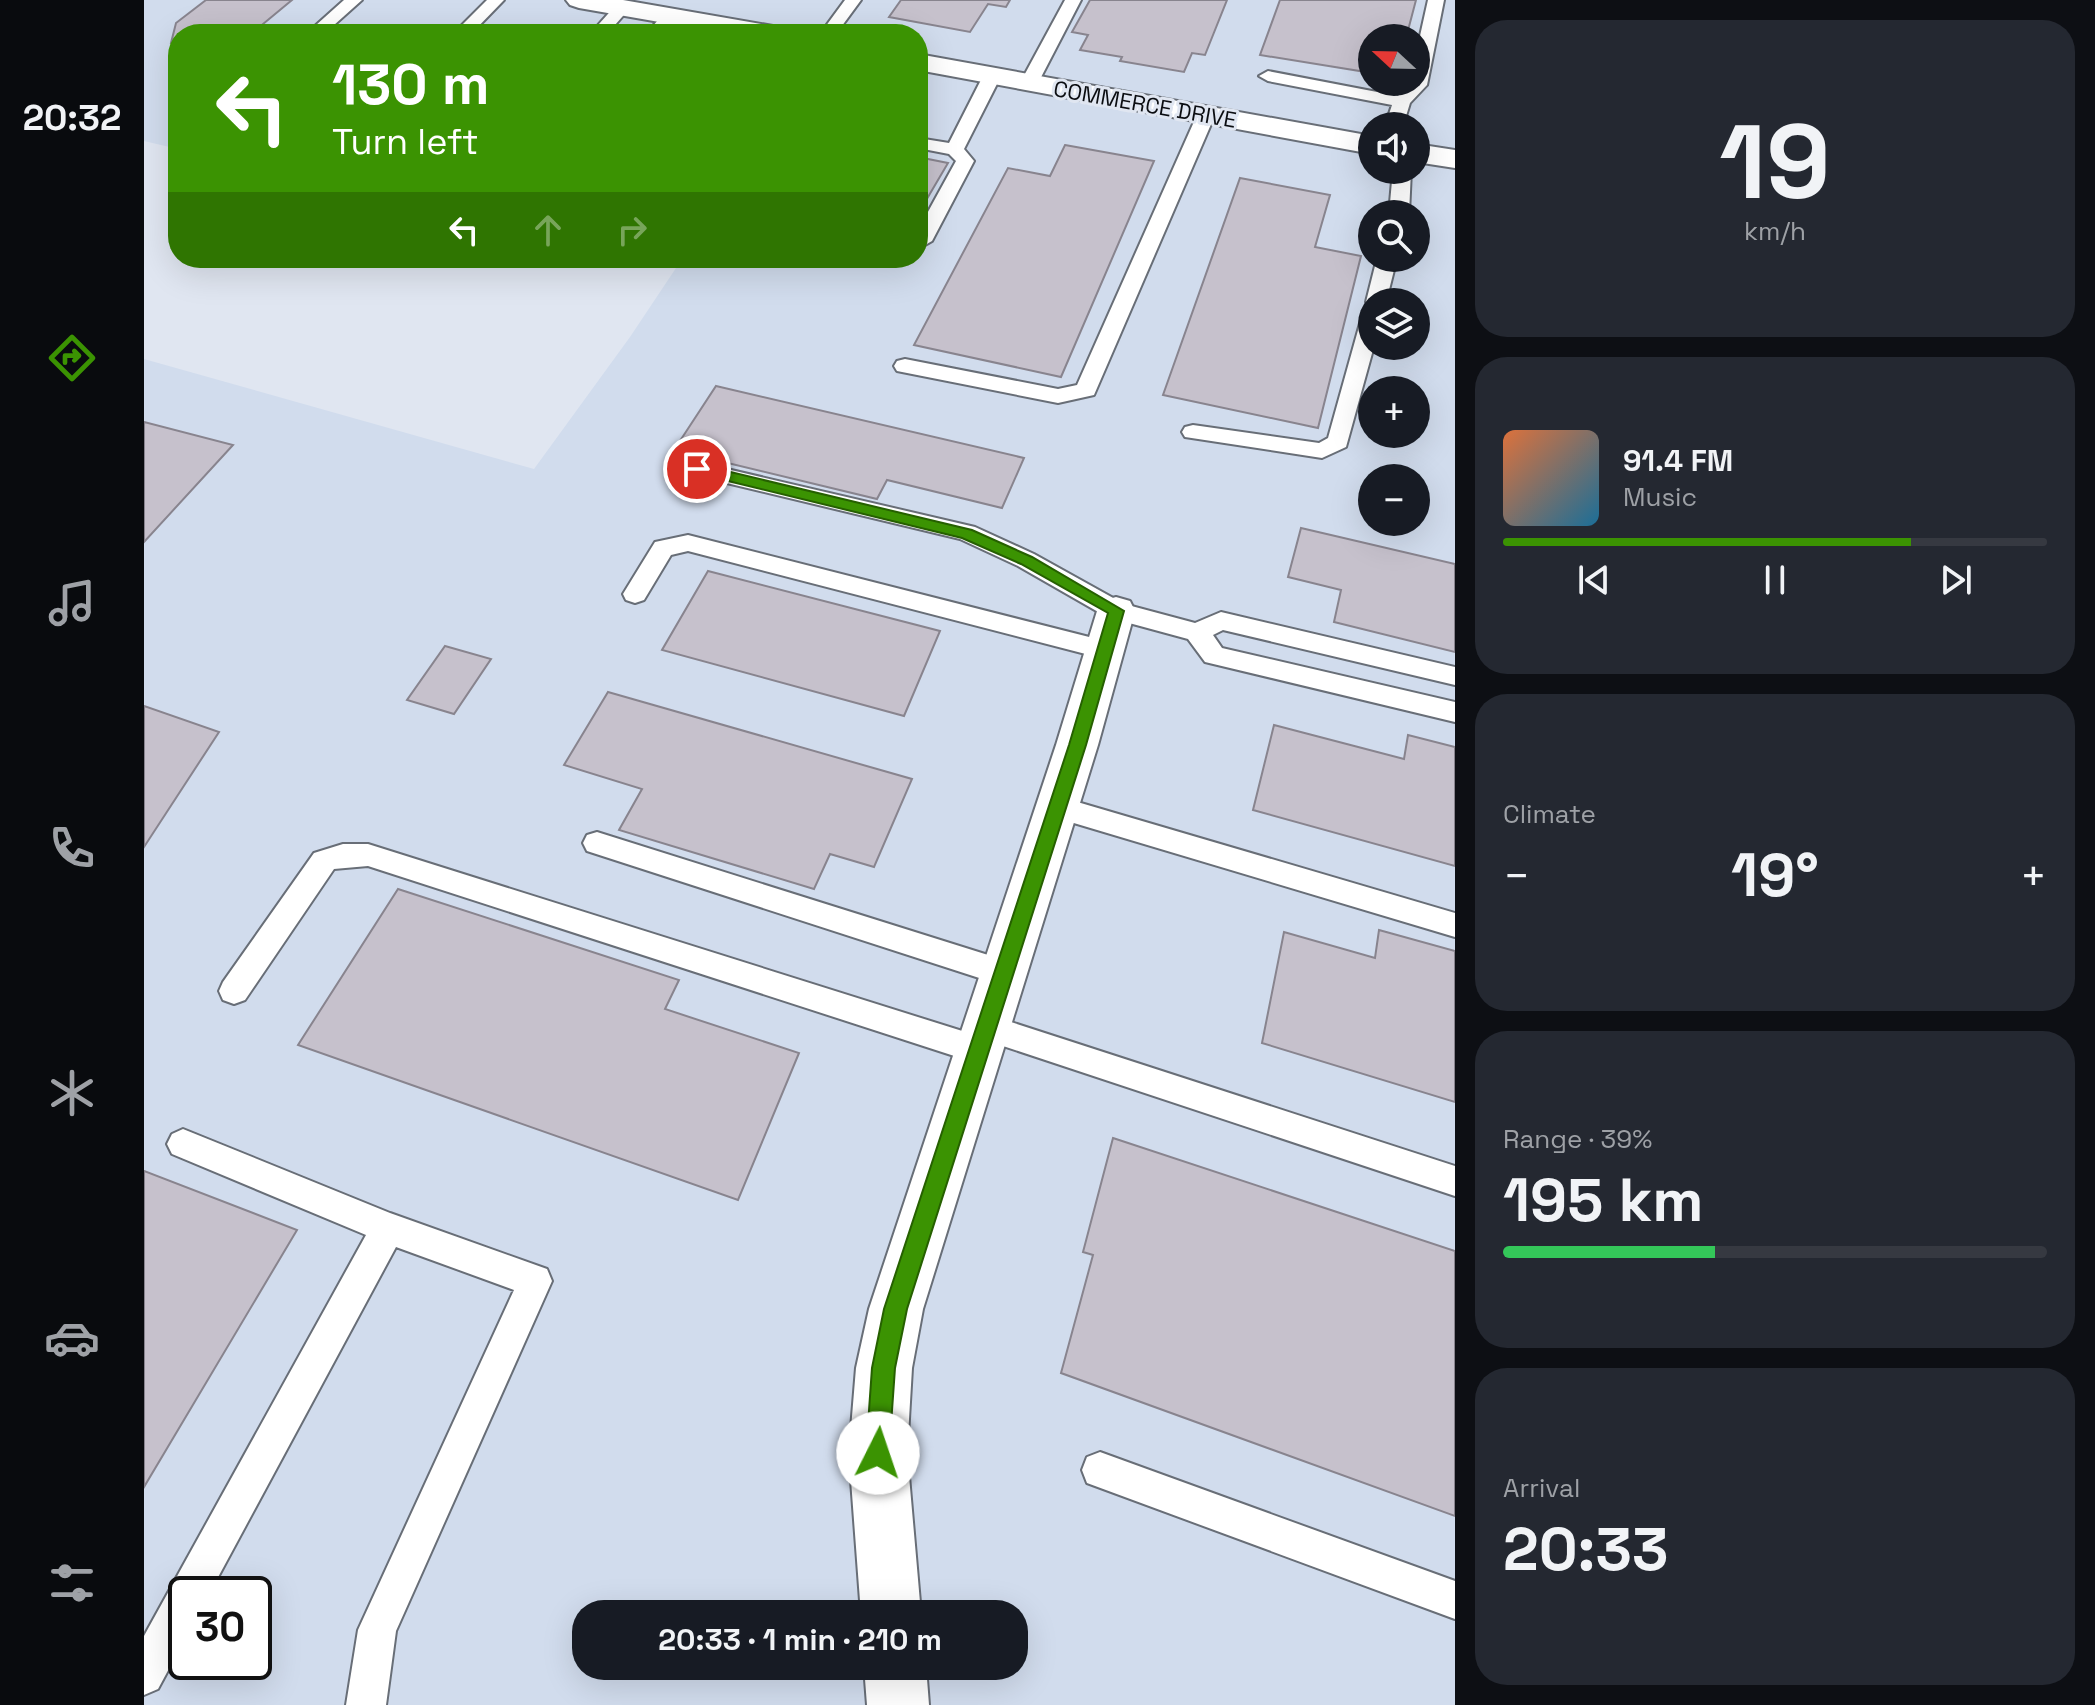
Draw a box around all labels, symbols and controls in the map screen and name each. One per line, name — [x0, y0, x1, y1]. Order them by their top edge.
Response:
north arrow — [1358, 24, 1430, 96]
map controls — [1358, 24, 1430, 536]
text: 130 m — [332, 49, 490, 120]
icon: left — [200, 56, 304, 160]
street label: COMMERCE DRIVE — [1051, 74, 1239, 134]
text: 20:32 — [23, 95, 121, 141]
text: 19 — [1719, 96, 1831, 228]
button: sound — [1358, 112, 1430, 184]
text: Turn left — [332, 119, 479, 165]
button: search — [1358, 200, 1430, 272]
icon: left — [442, 208, 486, 252]
icon: ahead — [526, 208, 570, 252]
icon: right — [610, 208, 654, 252]
text: km/h — [1744, 214, 1806, 248]
button: layers — [1358, 288, 1430, 360]
icon: directions — [44, 330, 100, 386]
button: + — [1358, 376, 1430, 448]
pin — [663, 435, 731, 503]
text: 91.4 FM — [1623, 441, 1733, 480]
icon: arrive — [675, 447, 719, 491]
button: − — [1358, 464, 1430, 536]
text: Music — [1623, 480, 1697, 514]
icon: previous — [1572, 558, 1616, 602]
icon: pause — [1753, 558, 1797, 602]
icon: next — [1934, 558, 1978, 602]
icon: music — [44, 575, 100, 631]
text: Climate — [1503, 797, 1596, 831]
icon: phone — [44, 820, 100, 876]
text: 19° — [1731, 837, 1819, 914]
text: − — [1503, 848, 1530, 904]
text: + — [2020, 848, 2047, 904]
icon: climate — [44, 1065, 100, 1121]
text: Range · 39% — [1503, 1122, 1652, 1156]
text: 195 km — [1503, 1162, 1704, 1239]
icon: car — [44, 1310, 100, 1366]
position arrow — [836, 1411, 920, 1495]
text: Arrival — [1503, 1471, 1580, 1505]
text: 20:33 — [1503, 1511, 1668, 1588]
icon: filters — [44, 1555, 100, 1611]
speed limit sign: 30 — [168, 1576, 272, 1680]
text: 20:33 · 1 min · 210 m — [658, 1620, 942, 1659]

